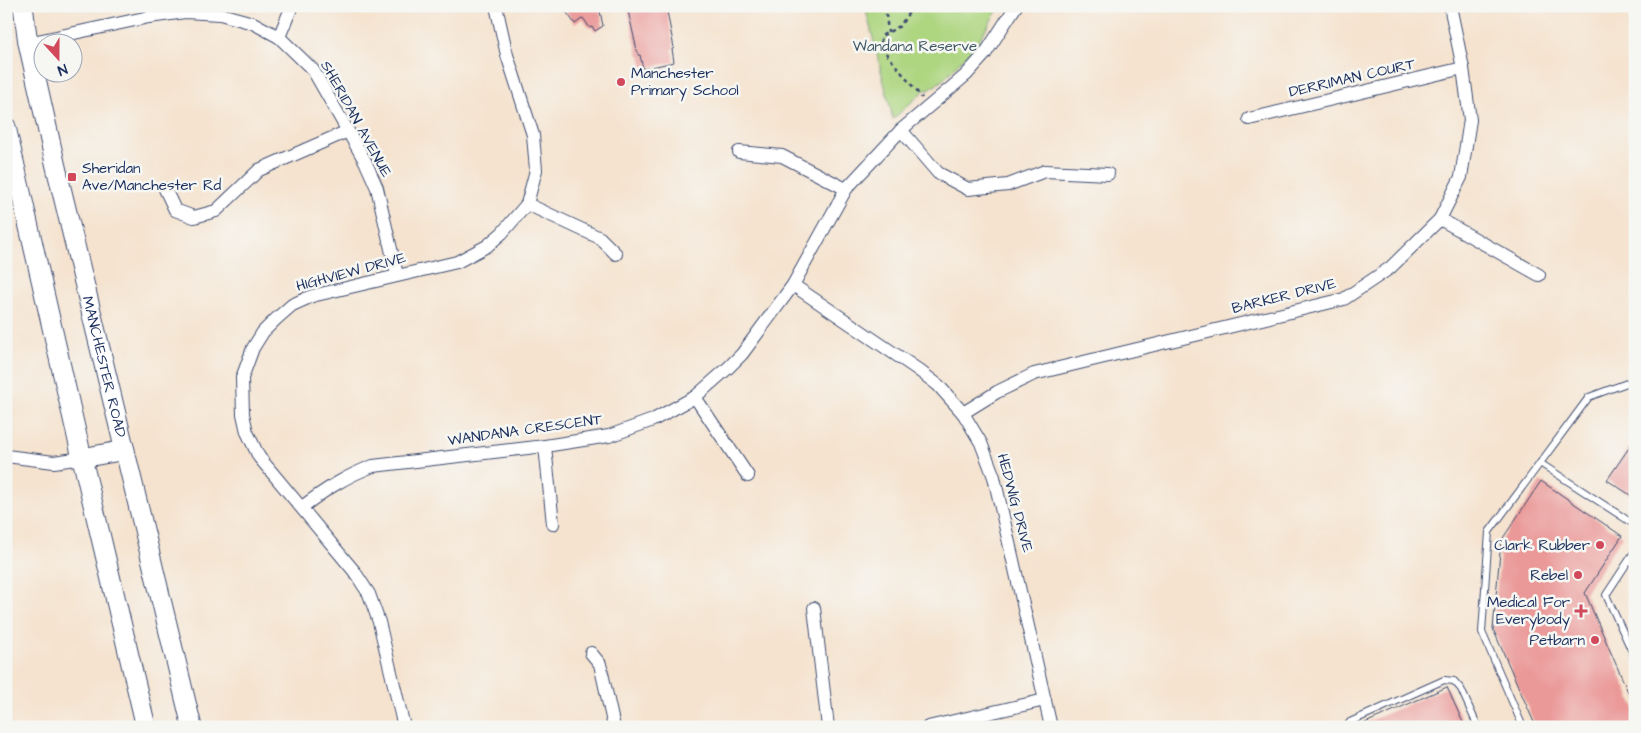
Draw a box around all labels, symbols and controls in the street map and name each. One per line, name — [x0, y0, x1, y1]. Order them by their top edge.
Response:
north arrow — [32, 32, 82, 82]
park label: Wandana Reserve — [853, 36, 977, 57]
street label: DERRIMAN COURT — [1287, 53, 1418, 103]
street label: SHERIDAN AVENUE — [315, 57, 397, 181]
text: N — [54, 58, 70, 80]
place label: Manchester Primary School — [631, 63, 739, 102]
marker: Manchester Primary School — [615, 76, 627, 88]
place label: Sheridan Ave/Manchester Rd — [82, 158, 222, 196]
marker: Sheridan Ave/Manchester Rd — [66, 171, 78, 183]
street label: HIGHVIEW DRIVE — [294, 247, 408, 297]
street label: BARKER DRIVE — [1230, 273, 1338, 319]
street label: MANCHESTER ROAD — [77, 294, 132, 440]
street label: WANDANA CRESCENT — [447, 409, 604, 451]
street label: HEDWIG DRIVE — [992, 451, 1038, 555]
place label: Clark Rubber — [1494, 535, 1590, 556]
marker: Clark Rubber — [1594, 539, 1606, 551]
place label: Rebel — [1530, 565, 1568, 586]
marker: Rebel — [1572, 569, 1584, 581]
place label: Medical For Everybody — [1487, 592, 1570, 631]
marker: Medical For Everybody — [1574, 604, 1588, 618]
place label: Petbarn — [1529, 630, 1585, 651]
marker: Petbarn — [1589, 634, 1601, 646]

